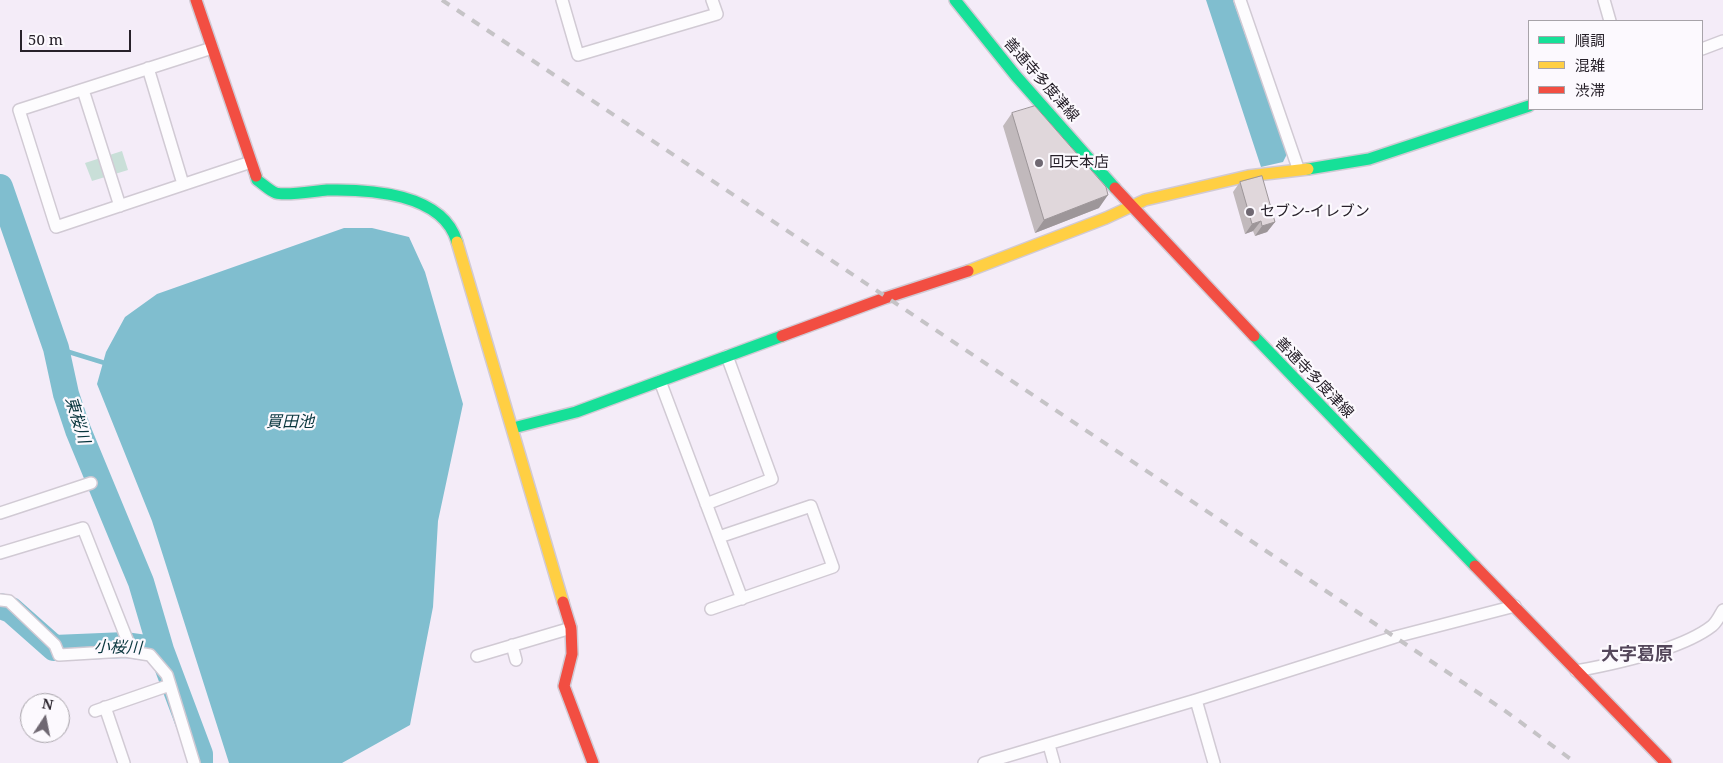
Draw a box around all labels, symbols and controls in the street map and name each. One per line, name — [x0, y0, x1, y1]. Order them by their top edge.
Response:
scale bar — [22, 20, 134, 52]
legend — [1528, 20, 1703, 110]
text: 50 m — [28, 29, 63, 49]
text: 順調 — [1575, 30, 1605, 50]
street label: 善通寺多度津線 — [1000, 34, 1082, 126]
text: 混雑 — [1575, 55, 1605, 75]
text: 渋滞 — [1575, 80, 1605, 100]
place label: 回天本店 — [1049, 154, 1109, 172]
marker: 回天本店 — [1033, 157, 1045, 169]
place label: セブン-イレブン — [1260, 203, 1370, 221]
marker: セブン-イレブン — [1244, 206, 1256, 218]
street label: 善通寺多度津線 — [1271, 334, 1357, 422]
water label: 東桜川 — [61, 394, 93, 446]
water label: 買田池 — [266, 412, 314, 432]
water label: 小桜川 — [94, 638, 142, 658]
district label: 大字葛原 — [1601, 644, 1673, 666]
north arrow — [20, 693, 70, 743]
text: N — [41, 693, 55, 714]

